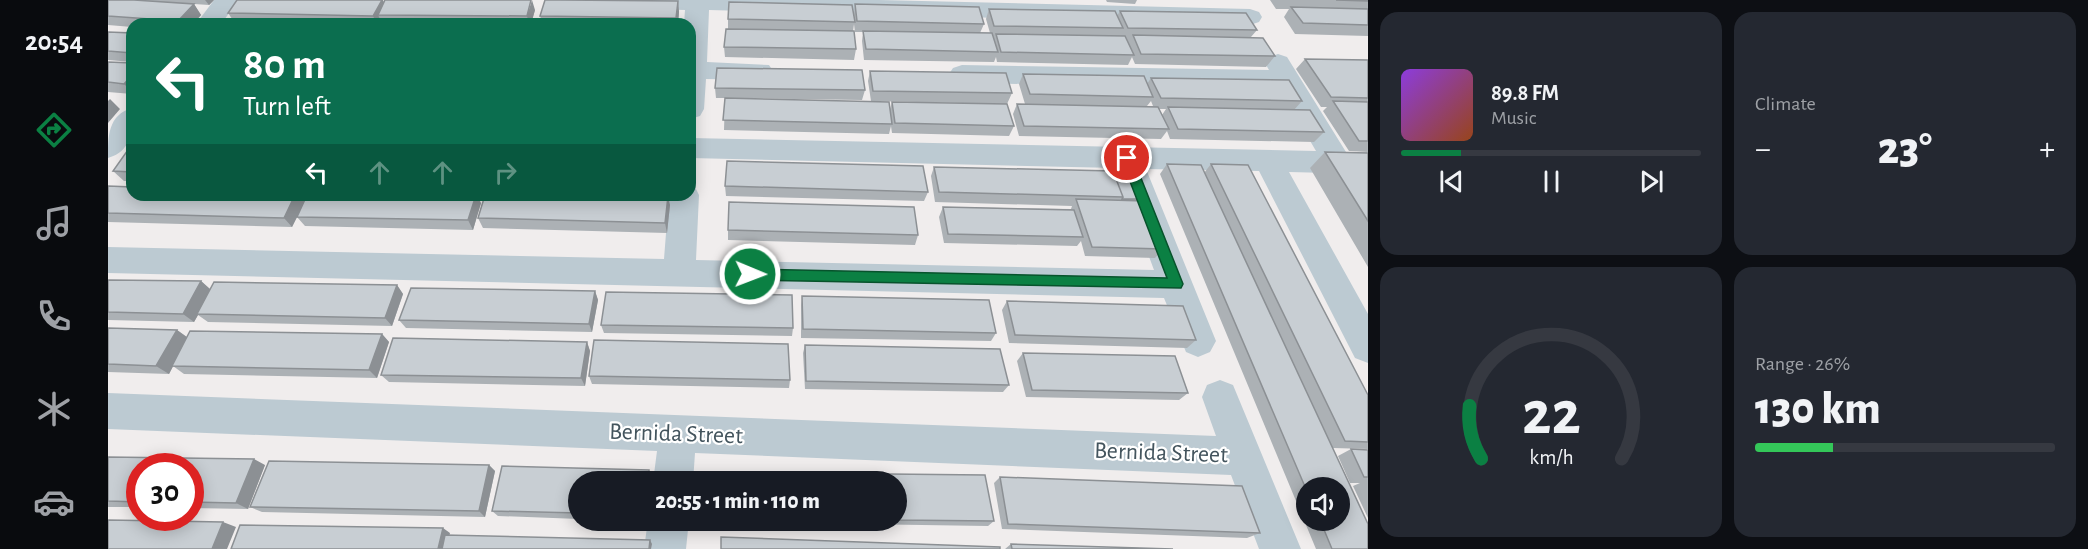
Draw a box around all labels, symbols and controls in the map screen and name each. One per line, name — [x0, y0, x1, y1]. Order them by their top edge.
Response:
text: 20:54 — [25, 28, 83, 55]
icon: left — [144, 42, 222, 120]
text: 80 m — [243, 44, 326, 86]
text: 89.8 FM — [1491, 82, 1559, 104]
text: Turn left — [243, 93, 331, 120]
text: Climate — [1755, 94, 1816, 114]
text: Music — [1491, 108, 1537, 128]
icon: directions — [33, 109, 75, 151]
text: 23° — [1878, 127, 1932, 172]
pin — [1101, 132, 1152, 183]
text: − — [1755, 133, 1771, 166]
text: + — [2039, 133, 2055, 166]
icon: arrive — [1110, 141, 1143, 174]
icon: left — [300, 156, 333, 189]
icon: ahead — [363, 156, 396, 189]
icon: ahead — [426, 156, 459, 189]
icon: right — [489, 156, 522, 189]
icon: previous — [1435, 165, 1468, 198]
icon: pause — [1535, 165, 1568, 198]
icon: next — [1635, 165, 1668, 198]
icon: music — [33, 202, 75, 244]
position arrow — [718, 242, 782, 306]
icon: phone — [33, 295, 75, 337]
text: Range · 26% — [1755, 354, 1850, 374]
text: 22 — [1522, 383, 1580, 445]
text: 130 km — [1755, 387, 1881, 432]
icon: climate — [33, 388, 75, 430]
street label: Bernida Street — [609, 420, 744, 448]
street label: Bernida Street — [1094, 439, 1229, 467]
text: km/h — [1529, 447, 1573, 468]
speed limit sign: 30 — [126, 453, 204, 531]
map controls — [1296, 477, 1350, 531]
button: sound — [1296, 477, 1350, 531]
icon: car — [33, 481, 75, 523]
text: 20:55 · 1 min · 110 m — [655, 490, 820, 512]

